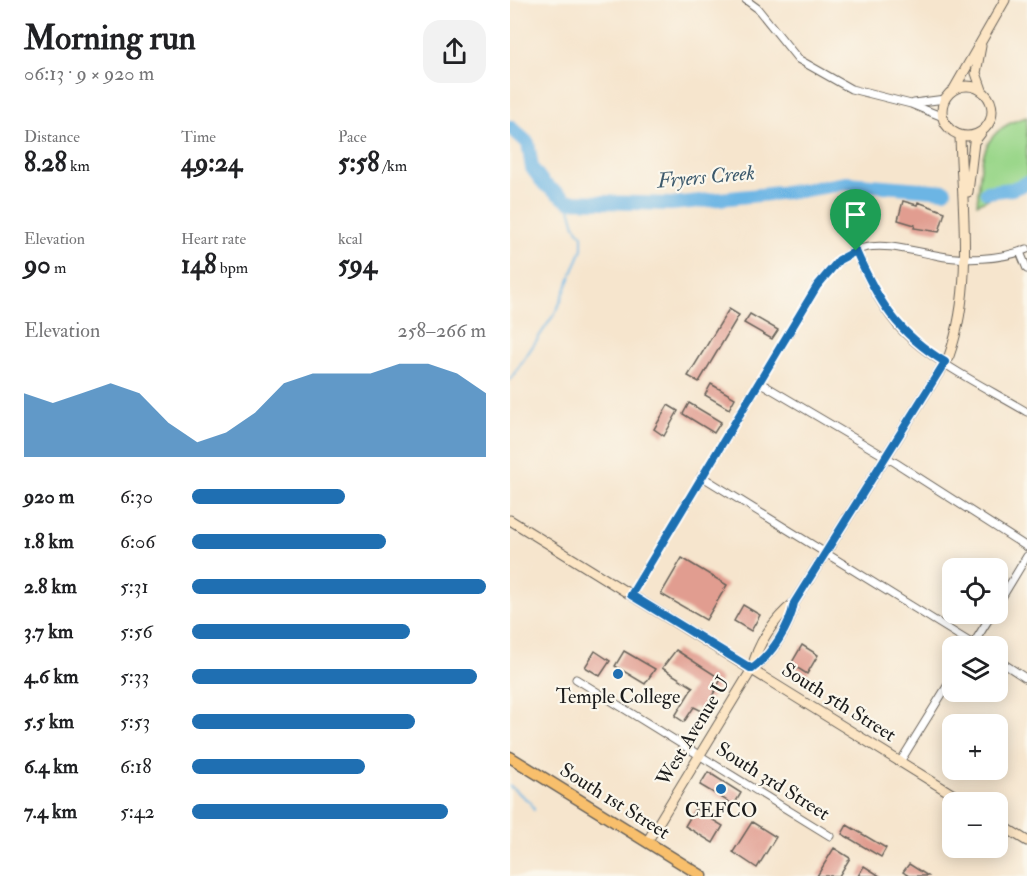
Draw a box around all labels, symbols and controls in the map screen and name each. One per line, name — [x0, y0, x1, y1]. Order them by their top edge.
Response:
text: Morning run — [24, 18, 196, 59]
button: share — [423, 20, 486, 83]
text: 06:13 · 9 × 920 m — [24, 61, 154, 86]
text: Distance — [24, 127, 80, 147]
text: Time — [181, 127, 216, 147]
text: Pace — [338, 127, 367, 147]
text: 8.28 — [24, 147, 67, 179]
text: 49:24 — [181, 147, 242, 179]
text: 5:58 — [338, 147, 380, 179]
text: km — [67, 156, 90, 176]
text: /km — [380, 156, 407, 176]
water label: Fryers Creek — [655, 159, 756, 195]
pin — [830, 189, 881, 251]
icon: arrive — [839, 198, 872, 231]
text: Elevation — [24, 229, 85, 249]
text: Heart rate — [181, 229, 246, 249]
text: kcal — [338, 229, 363, 249]
text: 90 — [24, 249, 51, 281]
text: 148 — [181, 249, 217, 281]
text: 594 — [338, 249, 377, 281]
text: m — [51, 258, 66, 278]
text: bpm — [217, 258, 248, 278]
text: Elevation — [24, 318, 100, 343]
text: 258–266 m — [398, 318, 486, 343]
text: 920 m — [24, 484, 74, 509]
text: 6:30 — [120, 484, 153, 509]
text: 1.8 km — [24, 529, 74, 554]
text: 6:06 — [120, 529, 155, 554]
map controls — [942, 558, 1008, 858]
button: locate — [942, 558, 1008, 624]
text: 2.8 km — [24, 574, 77, 599]
text: 5:31 — [120, 574, 149, 599]
text: 3.7 km — [24, 619, 73, 644]
text: 5:56 — [120, 619, 153, 644]
button: layers — [942, 636, 1008, 702]
street label: South 5th Street — [777, 657, 901, 747]
text: 4.6 km — [24, 664, 78, 689]
text: 5:33 — [120, 664, 149, 689]
marker: Temple College — [611, 667, 625, 681]
street label: West Avenue U — [650, 672, 736, 791]
place label: Temple College — [556, 684, 680, 710]
text: 5.5 km — [24, 709, 74, 734]
text: 5:53 — [120, 709, 150, 734]
button: + — [942, 714, 1008, 780]
street label: South 3rd Street — [711, 736, 835, 826]
text: 6.4 km — [24, 754, 78, 779]
text: 6:18 — [120, 754, 152, 779]
street label: South 1st Street — [555, 757, 675, 845]
marker: CEFCO — [714, 782, 728, 796]
button: − — [942, 792, 1008, 858]
place label: CEFCO — [685, 798, 757, 823]
text: 7.4 km — [24, 799, 77, 824]
text: 5:42 — [120, 799, 155, 824]

